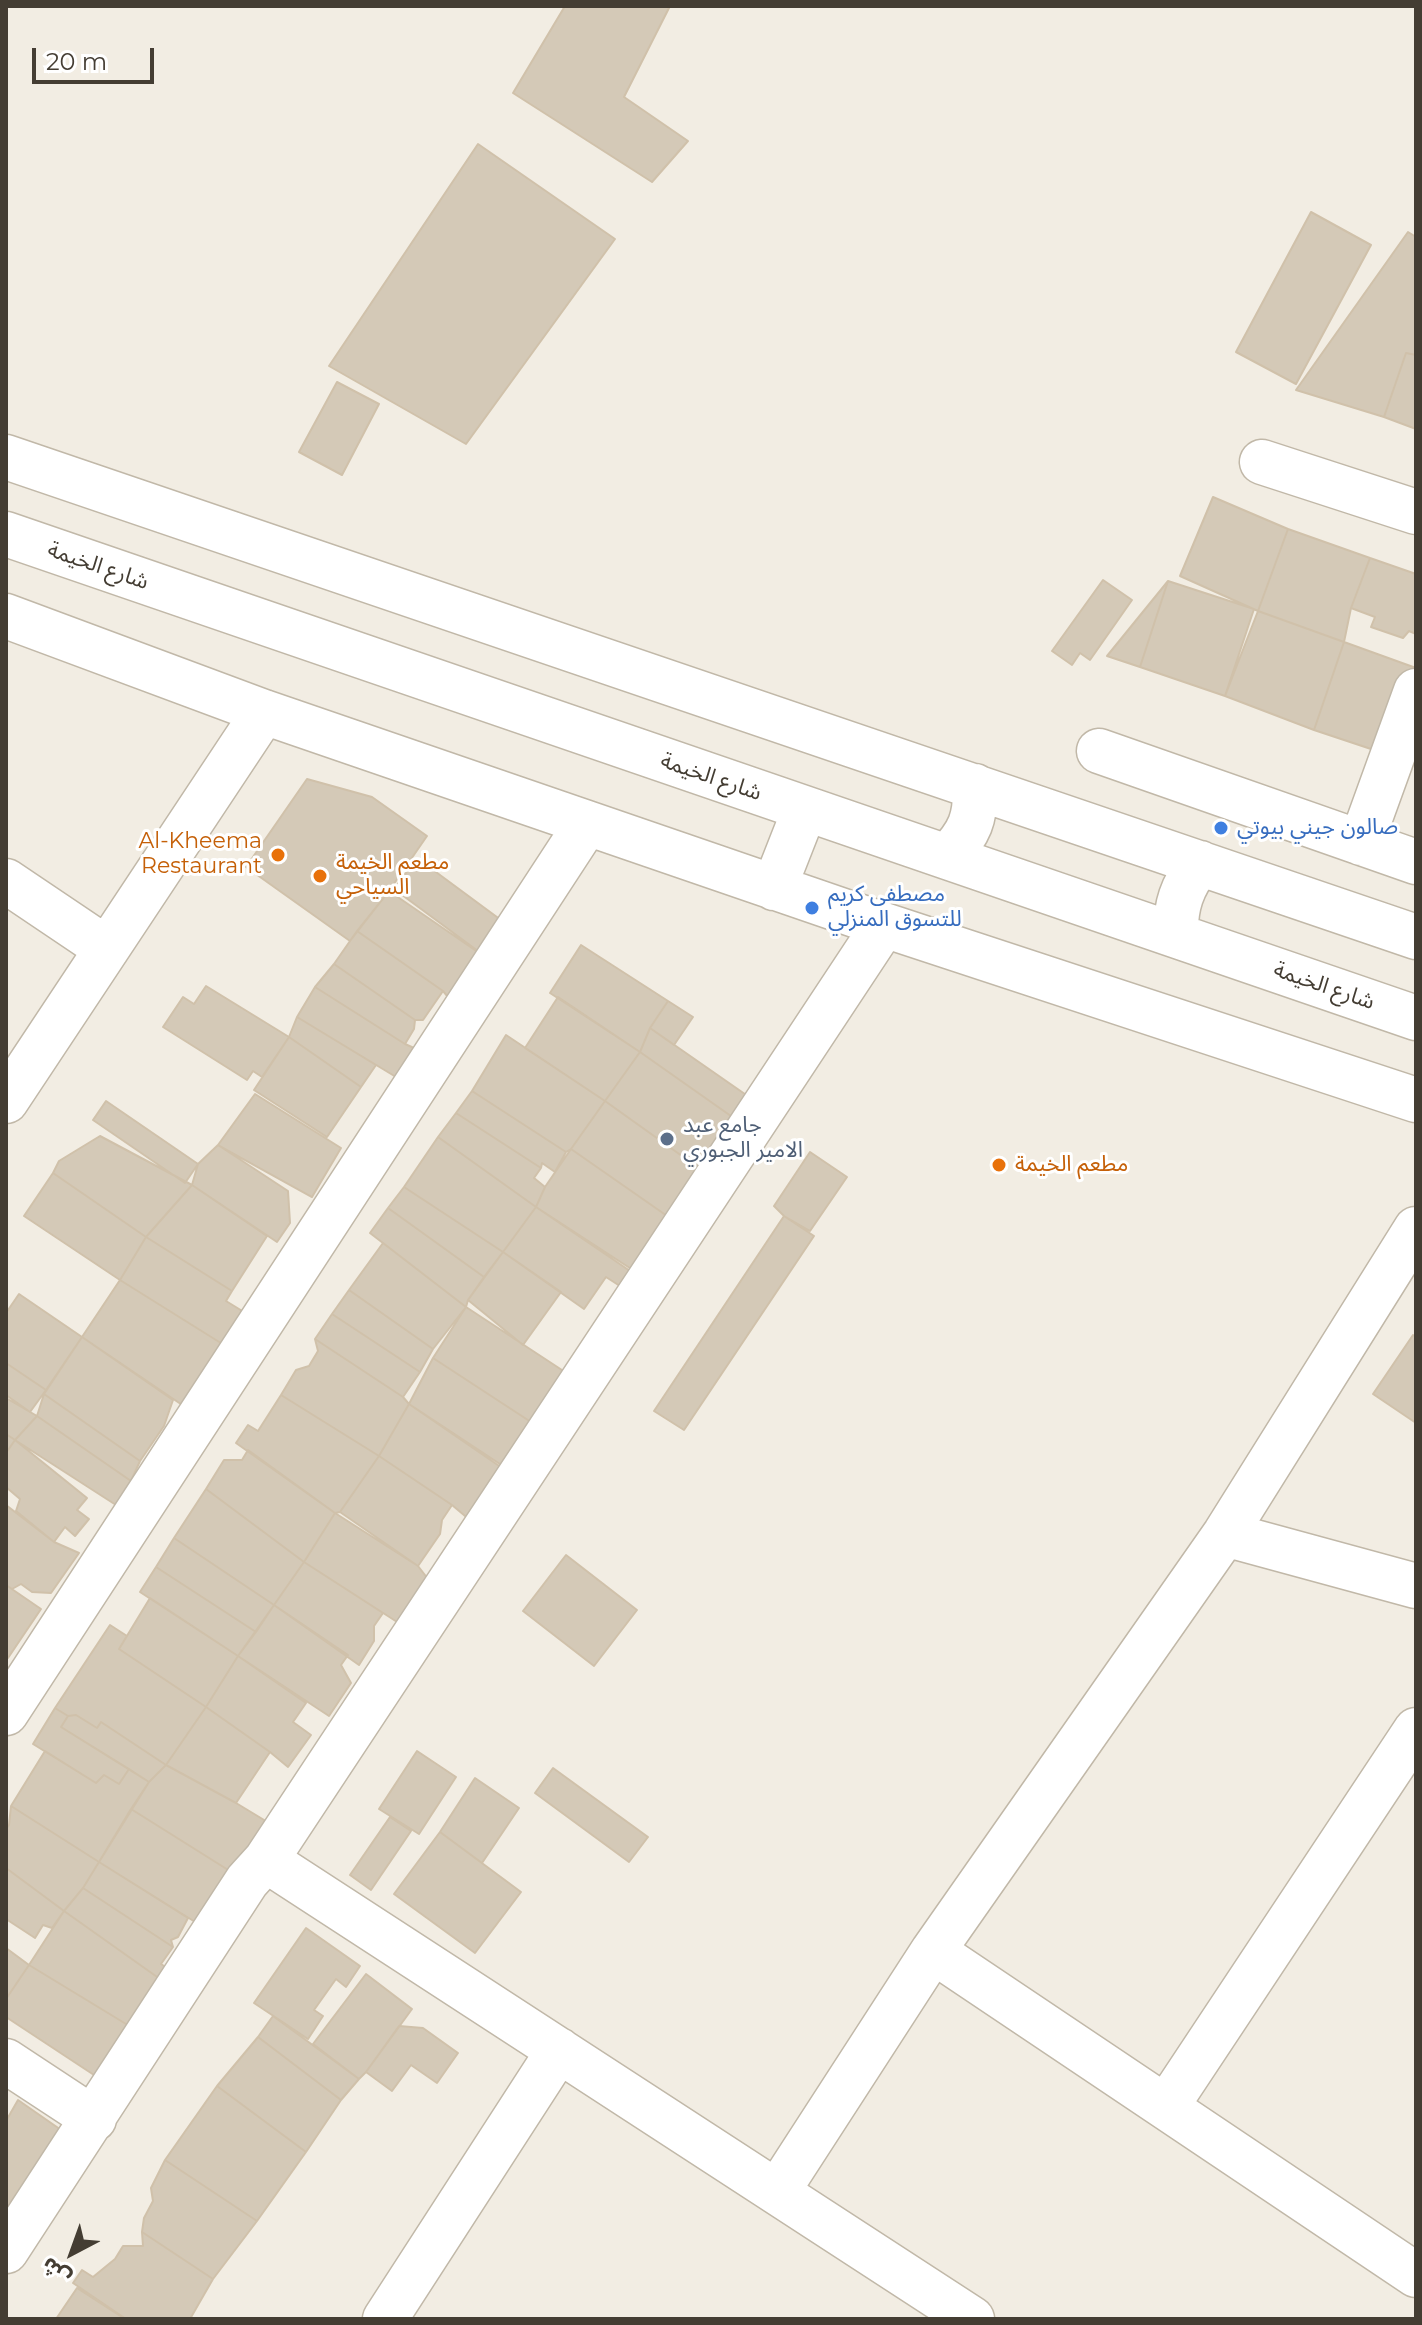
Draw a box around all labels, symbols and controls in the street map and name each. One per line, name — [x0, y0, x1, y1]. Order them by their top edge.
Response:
scale bar — [36, 32, 158, 82]
text: 20 m — [46, 47, 107, 76]
street label: شارع الخيمة — [44, 536, 152, 596]
street label: شارع الخيمة — [657, 747, 765, 807]
place label: صالون جيني بيوتي — [1237, 815, 1398, 841]
marker: صالون جيني بيوتي — [1212, 819, 1230, 837]
place label: Al-Kheema Restaurant — [138, 829, 262, 880]
marker: Al-Kheema Restaurant — [269, 846, 287, 864]
place label: مطعم الخيمة السياحي — [336, 850, 449, 902]
marker: مطعم الخيمة السياحي — [311, 867, 329, 885]
place label: مصطفى كريم للتسوق المنزلي — [828, 882, 962, 934]
marker: مصطفى كريم للتسوق المنزلي — [803, 899, 821, 917]
street label: شارع الخيمة — [1270, 956, 1378, 1016]
place label: جامع عبد الامير الجبوري — [683, 1113, 803, 1164]
marker: جامع عبد الامير الجبوري — [658, 1130, 676, 1148]
place label: مطعم الخيمة — [1015, 1152, 1128, 1178]
marker: مطعم الخيمة — [990, 1156, 1008, 1174]
north arrow — [32, 2213, 112, 2293]
text: ش — [36, 2251, 76, 2292]

